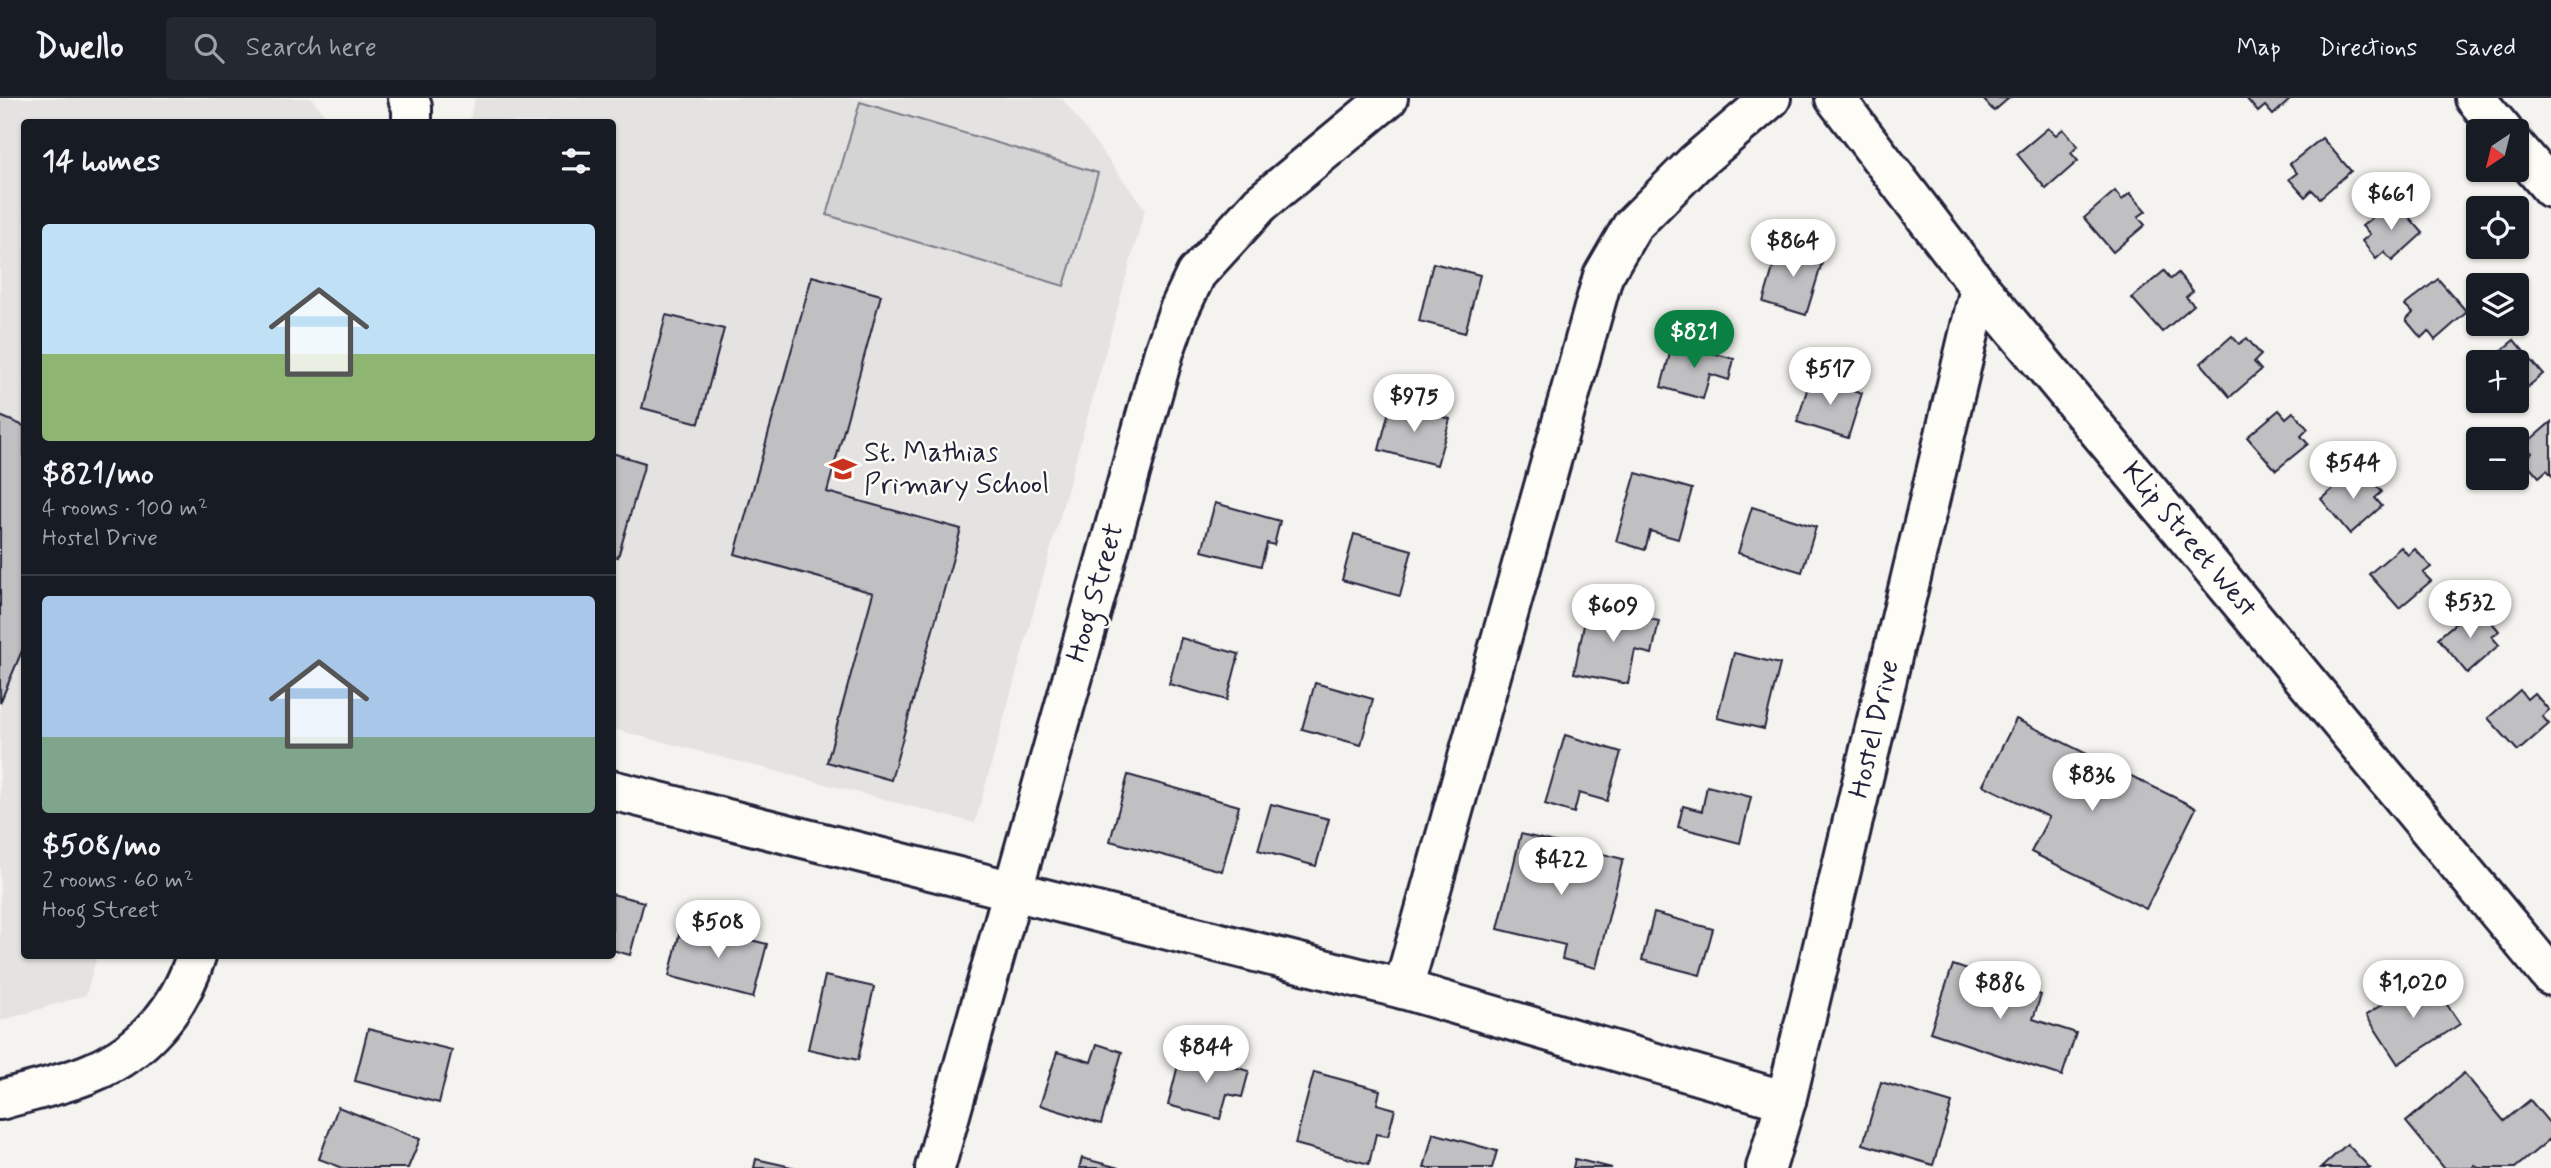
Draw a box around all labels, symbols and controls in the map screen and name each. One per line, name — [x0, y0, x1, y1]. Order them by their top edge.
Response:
search box — [166, 17, 656, 80]
text: Dwello — [35, 26, 124, 70]
icon: search — [190, 29, 228, 67]
text: Search here — [246, 31, 377, 65]
text: Map — [2237, 33, 2281, 64]
text: Directions — [2319, 33, 2417, 64]
text: Saved — [2455, 33, 2516, 64]
north arrow — [2466, 119, 2529, 182]
map controls — [2466, 119, 2529, 490]
text: 14 homes — [42, 142, 160, 181]
icon: filters — [557, 142, 595, 180]
pin: $661 — [2350, 172, 2432, 232]
text: $661 — [2368, 180, 2415, 210]
button: locate — [2466, 196, 2529, 259]
pin: $864 — [1752, 220, 1834, 279]
text: $864 — [1767, 227, 1819, 257]
icon: home — [256, 269, 382, 395]
button: layers — [2466, 273, 2529, 336]
pin: $821 — [1653, 310, 1735, 370]
text: $821 — [1670, 318, 1718, 348]
pin: $517 — [1789, 348, 1871, 407]
button: + — [2466, 350, 2529, 413]
text: $517 — [1805, 355, 1855, 385]
pin: $975 — [1373, 374, 1455, 434]
text: $975 — [1389, 382, 1439, 412]
button: − — [2466, 427, 2529, 490]
place label: St. Mathias Primary School — [864, 435, 1049, 504]
pin: $544 — [2312, 442, 2394, 501]
text: $544 — [2326, 449, 2380, 479]
school or university icon: St. Mathias Primary School — [828, 454, 858, 484]
street label: Klip Street West — [2113, 454, 2266, 626]
text: $821/mo — [42, 455, 154, 494]
text: 4 rooms · 100 m² — [42, 494, 208, 524]
street label: Hoog Street — [1058, 519, 1136, 668]
text: Hostel Drive — [42, 524, 158, 554]
pin: $532 — [2429, 580, 2511, 640]
pin: $609 — [1572, 584, 1654, 644]
text: $532 — [2445, 588, 2495, 618]
text: $609 — [1588, 592, 1638, 622]
icon: home — [256, 641, 382, 767]
street label: Hostel Drive — [1841, 656, 1909, 802]
pin: $836 — [2051, 754, 2133, 813]
text: $836 — [2068, 761, 2116, 791]
text: $508/mo — [42, 827, 161, 866]
pin: $422 — [1520, 838, 1602, 897]
text: $422 — [1535, 845, 1587, 875]
text: 2 rooms · 60 m² — [42, 866, 194, 896]
text: Hoog Street — [42, 896, 160, 926]
pin: $508 — [677, 900, 759, 960]
text: $508 — [692, 908, 744, 938]
pin: $1,020 — [2356, 960, 2470, 1020]
pin: $886 — [1959, 962, 2041, 1021]
text: $1,020 — [2379, 968, 2447, 998]
text: $886 — [1975, 969, 2025, 999]
pin: $844 — [1165, 1026, 1247, 1085]
text: $844 — [1179, 1033, 1233, 1063]

